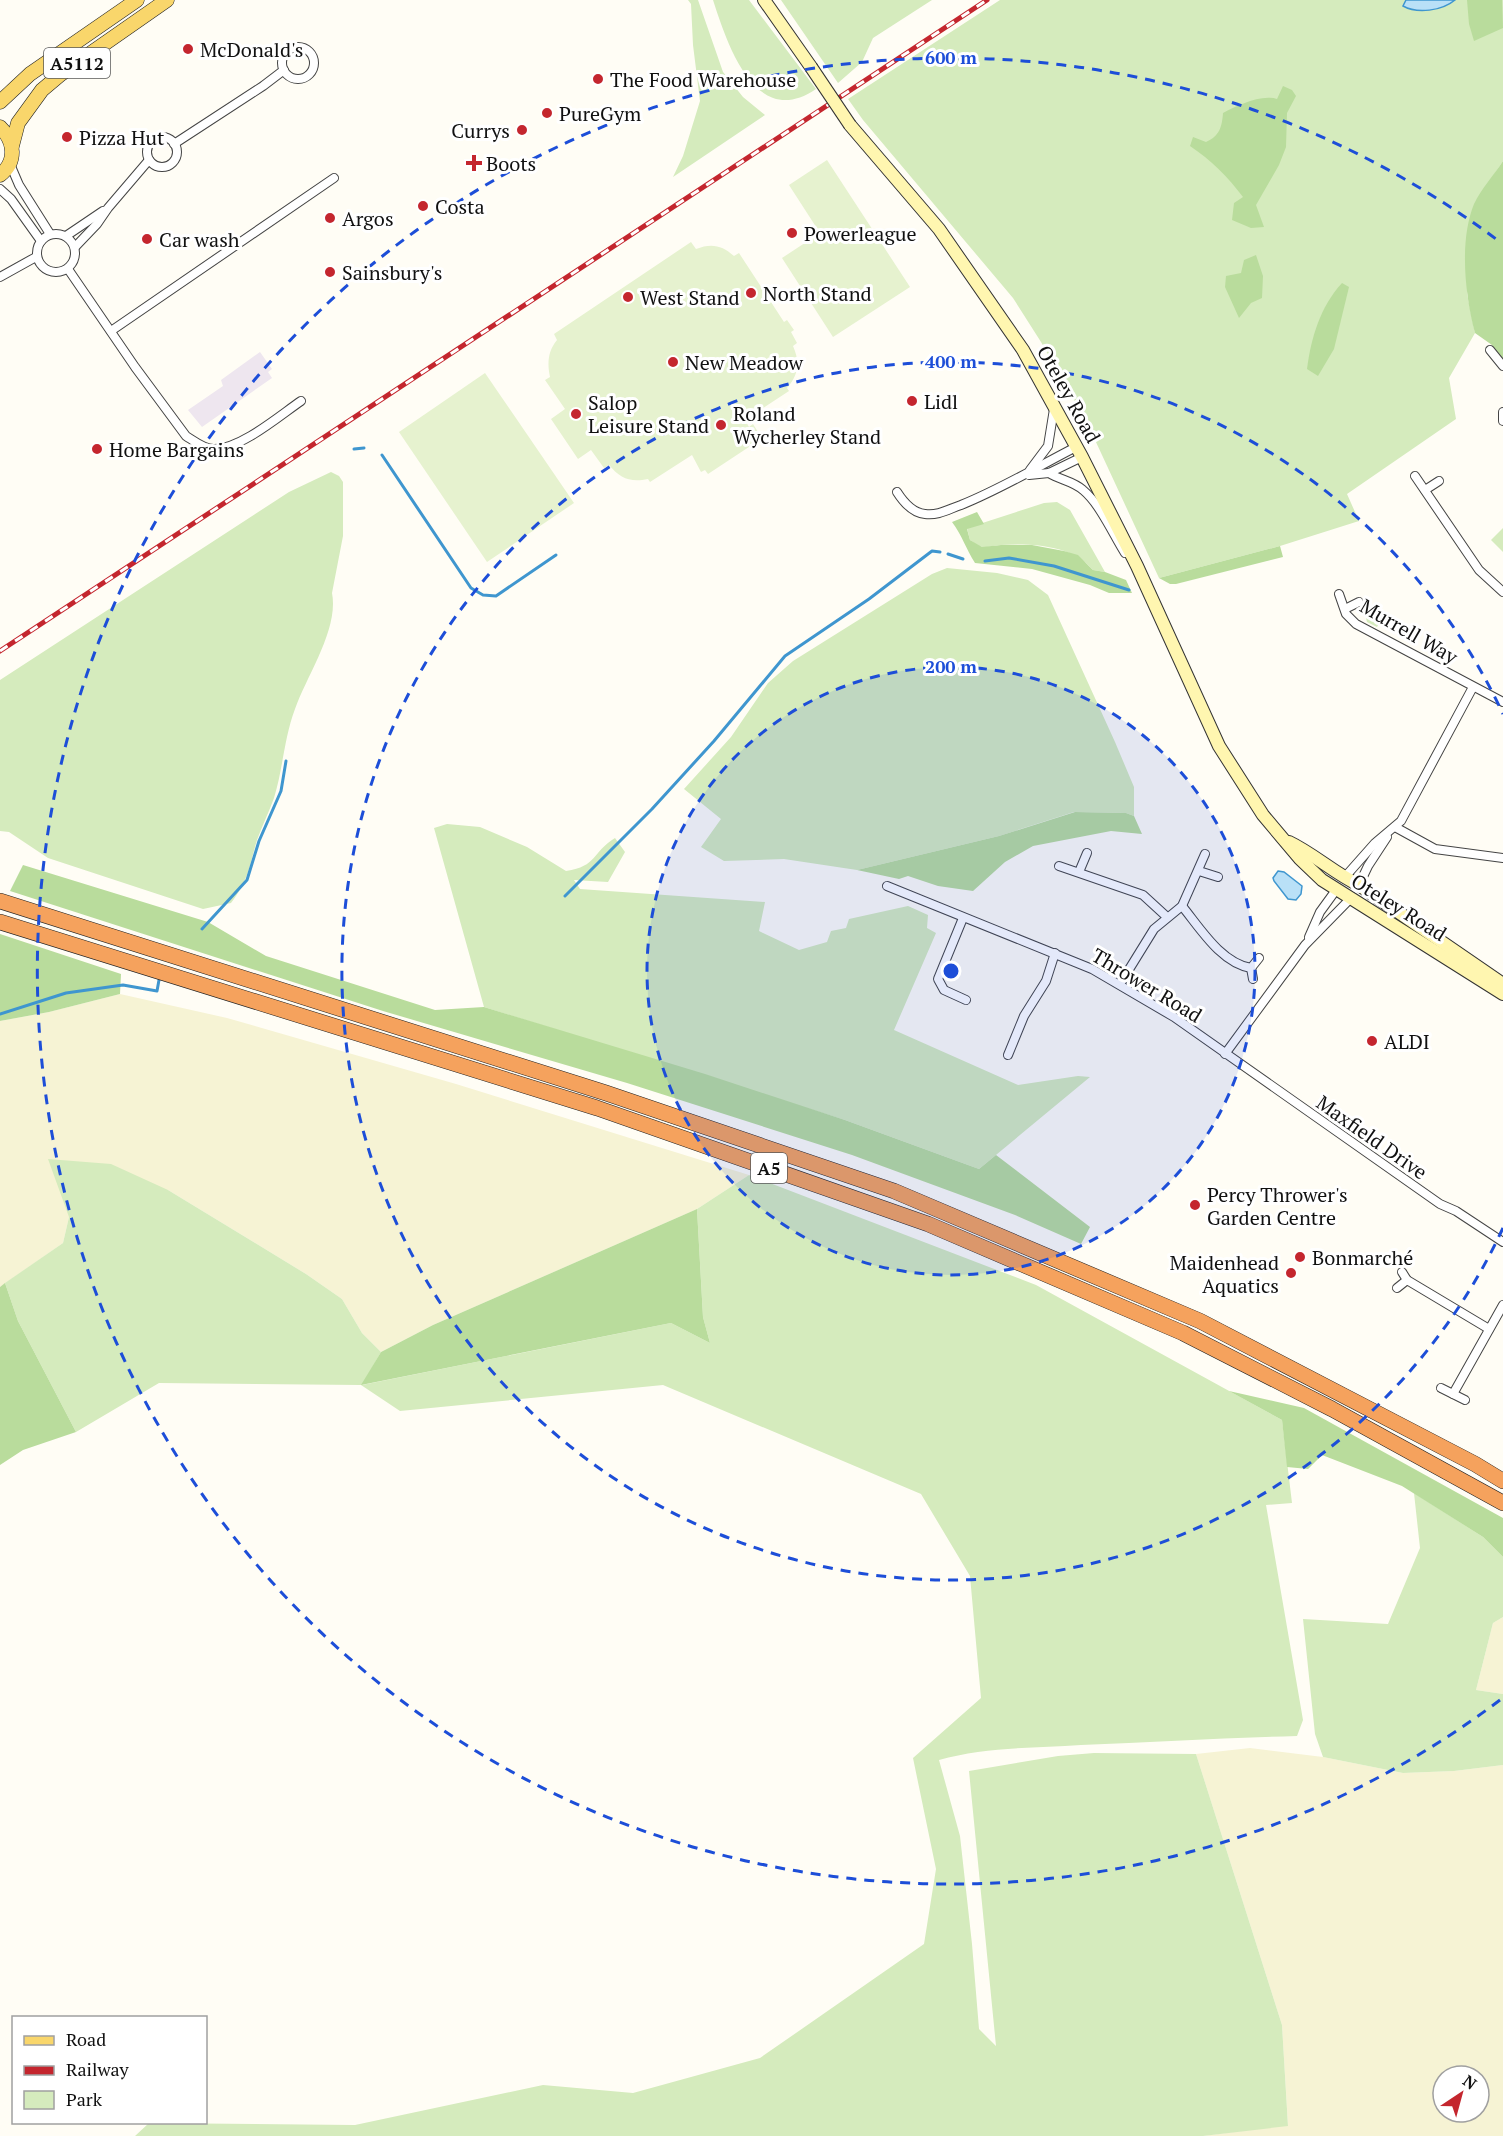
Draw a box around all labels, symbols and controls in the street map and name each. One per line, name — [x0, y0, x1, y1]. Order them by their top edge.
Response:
place label: McDonald's — [200, 36, 304, 63]
marker: McDonald's — [181, 42, 195, 56]
text: 600 m — [925, 45, 977, 69]
road number: A5112 — [44, 48, 110, 78]
place label: The Food Warehouse — [610, 66, 796, 93]
marker: The Food Warehouse — [591, 72, 605, 86]
place label: PureGym — [559, 100, 641, 127]
marker: PureGym — [540, 106, 554, 120]
place label: Currys — [451, 117, 510, 144]
marker: Currys — [515, 123, 529, 137]
place label: Pizza Hut — [79, 124, 165, 151]
marker: Pizza Hut — [60, 130, 74, 144]
place label: Boots — [486, 150, 536, 177]
marker: Boots — [467, 156, 481, 170]
place label: Costa — [435, 193, 485, 220]
marker: Costa — [416, 199, 430, 213]
place label: Argos — [342, 205, 394, 232]
marker: Argos — [323, 211, 337, 225]
place label: Powerleague — [804, 220, 916, 247]
place label: Car wash — [159, 226, 240, 253]
marker: Powerleague — [785, 226, 799, 240]
marker: Car wash — [140, 232, 154, 246]
place label: Sainsbury's — [342, 259, 442, 286]
marker: Sainsbury's — [323, 265, 337, 279]
place label: North Stand — [763, 280, 872, 307]
place label: West Stand — [640, 284, 740, 311]
marker: North Stand — [744, 286, 758, 300]
marker: West Stand — [621, 290, 635, 304]
street label: Oteley Road — [1031, 340, 1107, 448]
place label: New Meadow — [685, 349, 804, 376]
text: 400 m — [925, 349, 977, 373]
marker: New Meadow — [666, 355, 680, 369]
place label: Lidl — [924, 388, 958, 415]
place label: Salop Leisure Stand — [588, 389, 709, 439]
marker: Lidl — [905, 394, 919, 408]
place label: Roland Wycherley Stand — [733, 400, 881, 450]
marker: Salop Leisure Stand — [569, 407, 583, 421]
marker: Roland Wycherley Stand — [714, 418, 728, 432]
place label: Home Bargains — [109, 436, 244, 463]
marker: Home Bargains — [90, 442, 104, 456]
street label: Murrell Way — [1355, 592, 1464, 670]
text: 200 m — [925, 654, 977, 678]
street label: Oteley Road — [1346, 867, 1452, 947]
street label: Thrower Road — [1087, 941, 1207, 1029]
centre of rings — [941, 961, 961, 981]
place label: ALDI — [1384, 1028, 1430, 1055]
marker: ALDI — [1365, 1034, 1379, 1048]
street label: Maxfield Drive — [1311, 1089, 1433, 1185]
road number: A5 — [751, 1153, 787, 1183]
place label: Percy Thrower's Garden Centre — [1207, 1181, 1348, 1231]
marker: Percy Thrower's Garden Centre — [1188, 1198, 1202, 1212]
place label: Bonmarché — [1312, 1244, 1413, 1271]
place label: Maidenhead Aquatics — [1170, 1249, 1279, 1299]
marker: Bonmarché — [1293, 1250, 1307, 1264]
marker: Maidenhead Aquatics — [1284, 1266, 1298, 1280]
legend — [12, 2016, 207, 2124]
text: Road — [66, 2027, 106, 2051]
text: Railway — [66, 2057, 130, 2081]
north arrow — [1431, 2064, 1491, 2124]
text: N — [1458, 2069, 1481, 2094]
text: Park — [66, 2087, 103, 2111]

